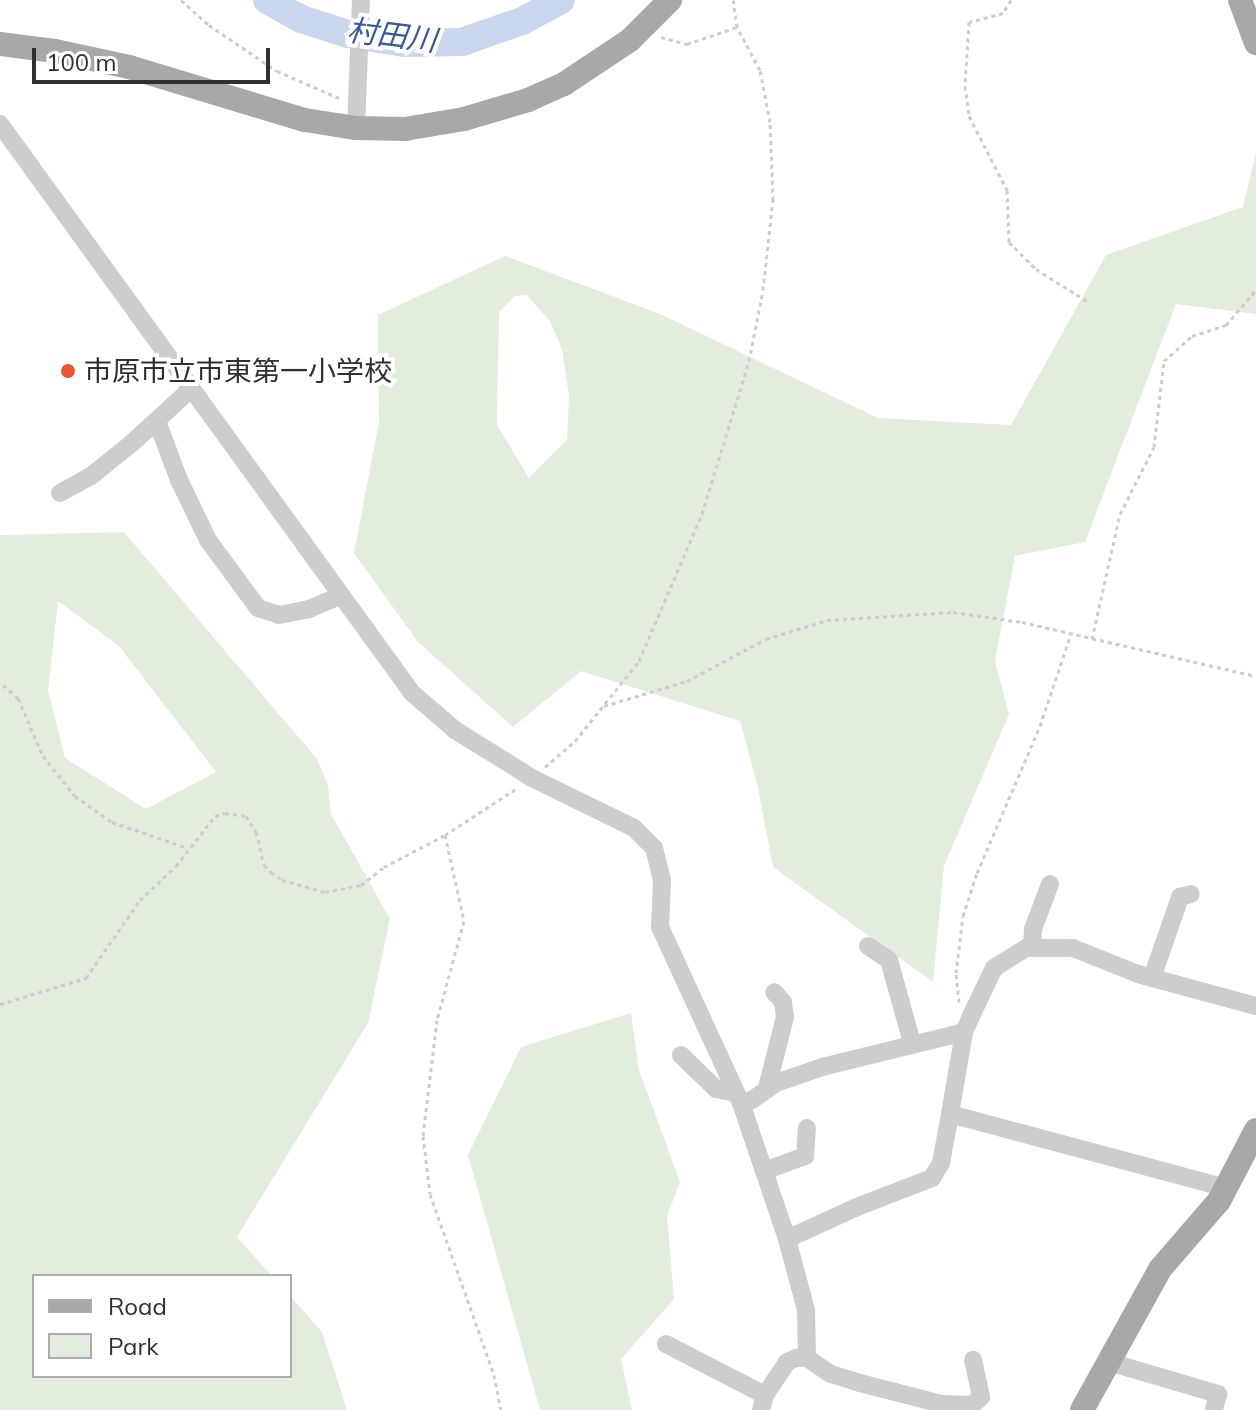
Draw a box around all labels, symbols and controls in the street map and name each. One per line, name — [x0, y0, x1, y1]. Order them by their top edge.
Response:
water label: 村田川 — [345, 12, 439, 58]
scale bar — [36, 32, 274, 82]
text: 100 m — [46, 47, 117, 77]
place label: 市原市立市東第一小学校 — [84, 354, 392, 388]
marker: 市原市立市東第一小学校 — [59, 362, 77, 380]
legend — [32, 1274, 292, 1378]
text: Road — [108, 1291, 167, 1321]
text: Park — [108, 1331, 159, 1361]

